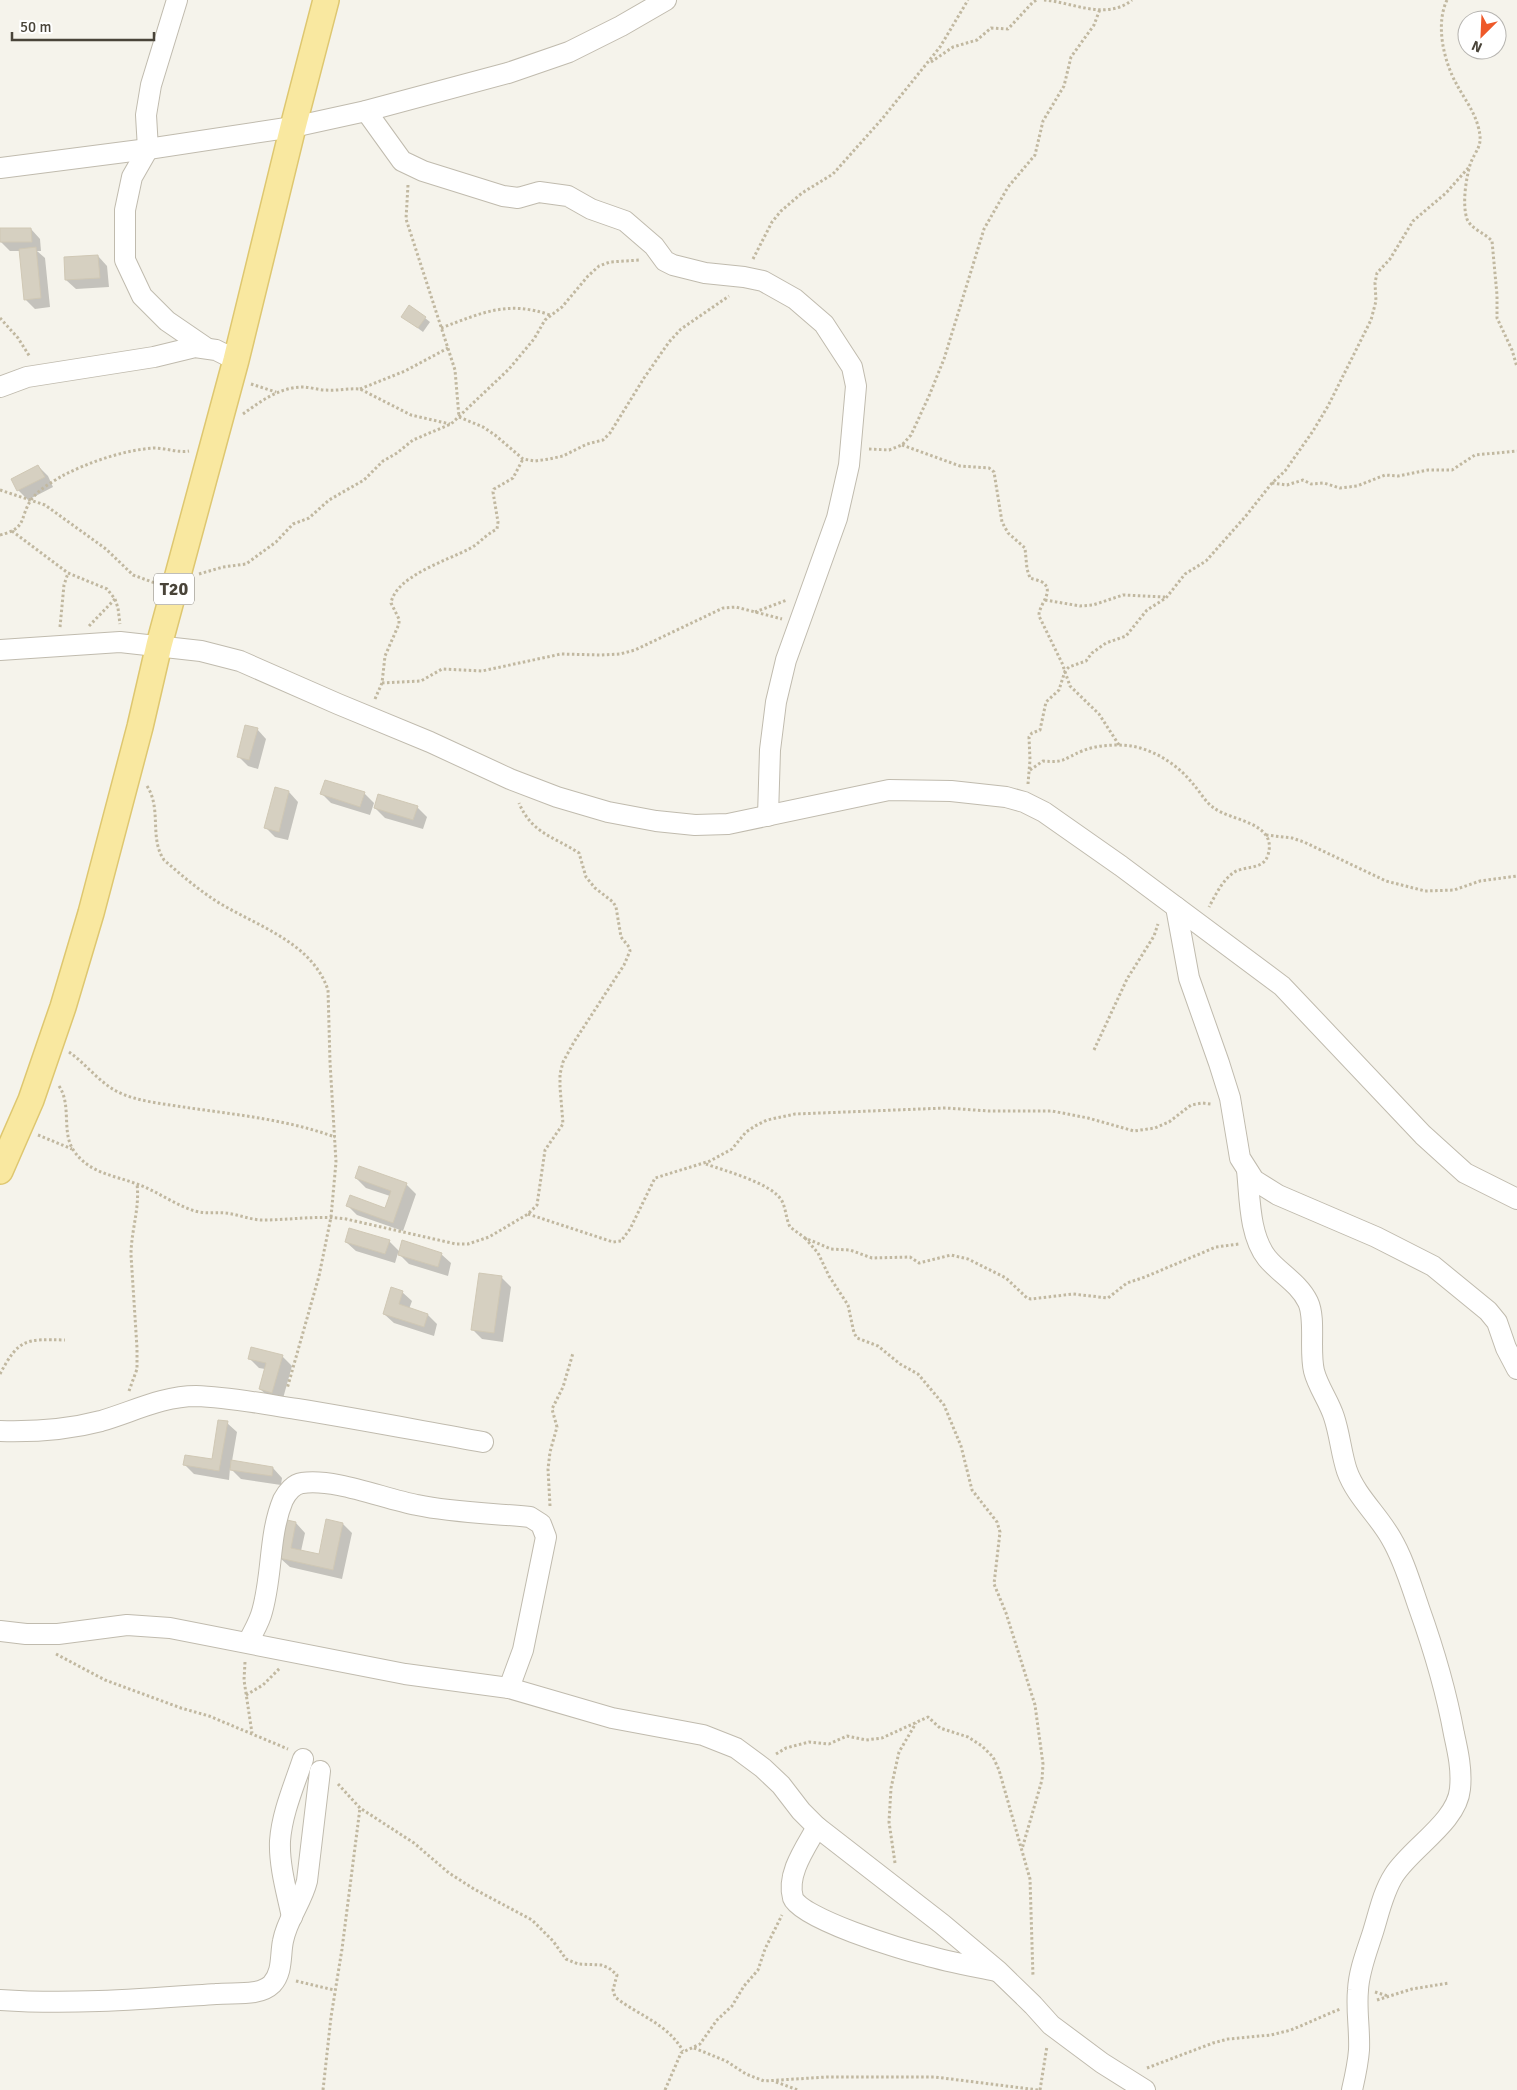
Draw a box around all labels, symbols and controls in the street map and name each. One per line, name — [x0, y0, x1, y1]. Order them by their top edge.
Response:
scale bar — [12, 10, 155, 42]
north arrow — [1457, 10, 1507, 60]
text: 50 m — [20, 18, 51, 36]
text: N — [1469, 37, 1485, 56]
road number: T20 — [154, 574, 194, 604]

